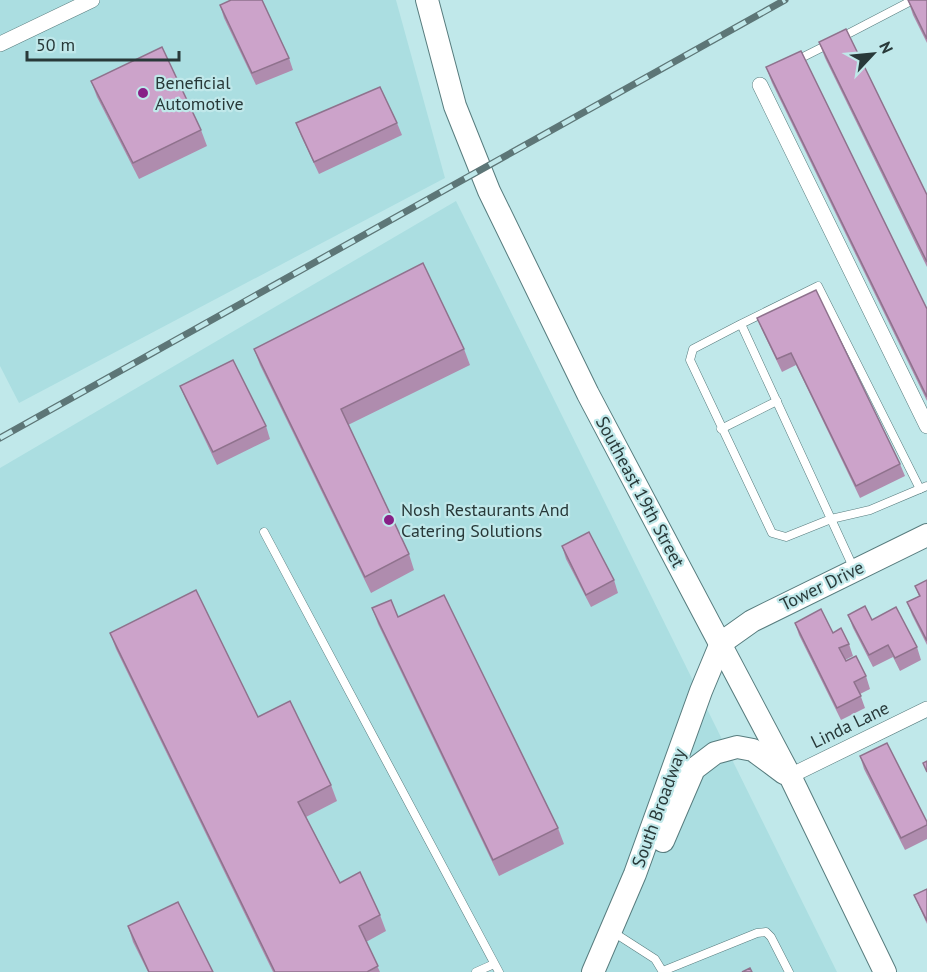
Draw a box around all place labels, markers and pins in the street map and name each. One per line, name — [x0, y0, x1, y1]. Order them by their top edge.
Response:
place label: Beneficial Automotive — [155, 71, 244, 115]
marker: Beneficial Automotive — [136, 86, 150, 100]
place label: Nosh Restaurants And Catering Solutions — [401, 498, 569, 542]
marker: Nosh Restaurants And Catering Solutions — [382, 513, 396, 527]

